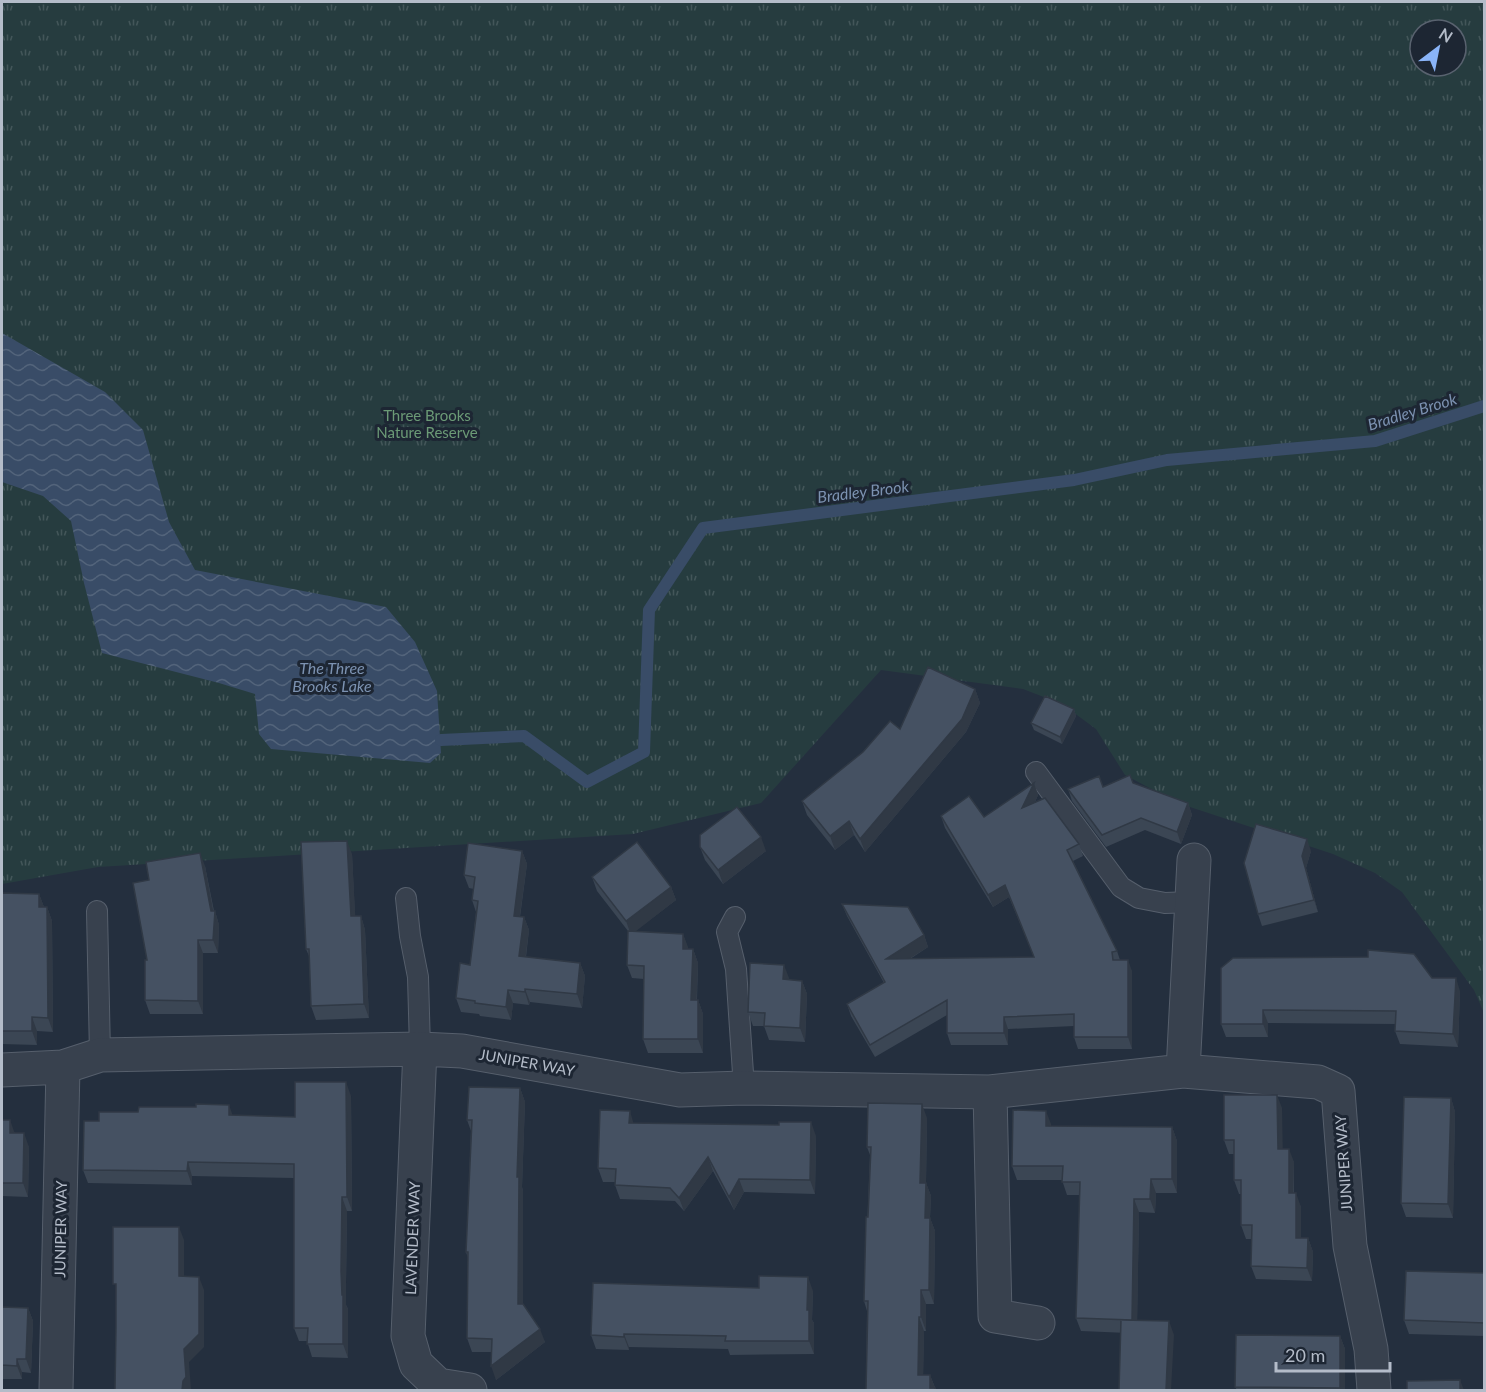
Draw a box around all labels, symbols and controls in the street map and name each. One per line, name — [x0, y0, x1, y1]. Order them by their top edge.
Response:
north arrow — [1408, 18, 1468, 78]
text: N — [1436, 24, 1456, 46]
water label: Bradley Brook — [1365, 388, 1459, 434]
park label: Three Brooks Nature Reserve — [376, 406, 478, 441]
water label: Bradley Brook — [816, 476, 910, 506]
water label: The Three Brooks Lake — [292, 658, 372, 695]
street label: JUNIPER WAY — [478, 1045, 577, 1079]
street label: JUNIPER WAY — [1331, 1113, 1355, 1212]
street label: JUNIPER WAY — [50, 1180, 70, 1278]
street label: LAVENDER WAY — [401, 1180, 423, 1295]
scale bar — [1276, 1335, 1390, 1373]
text: 20 m — [1285, 1344, 1325, 1366]

